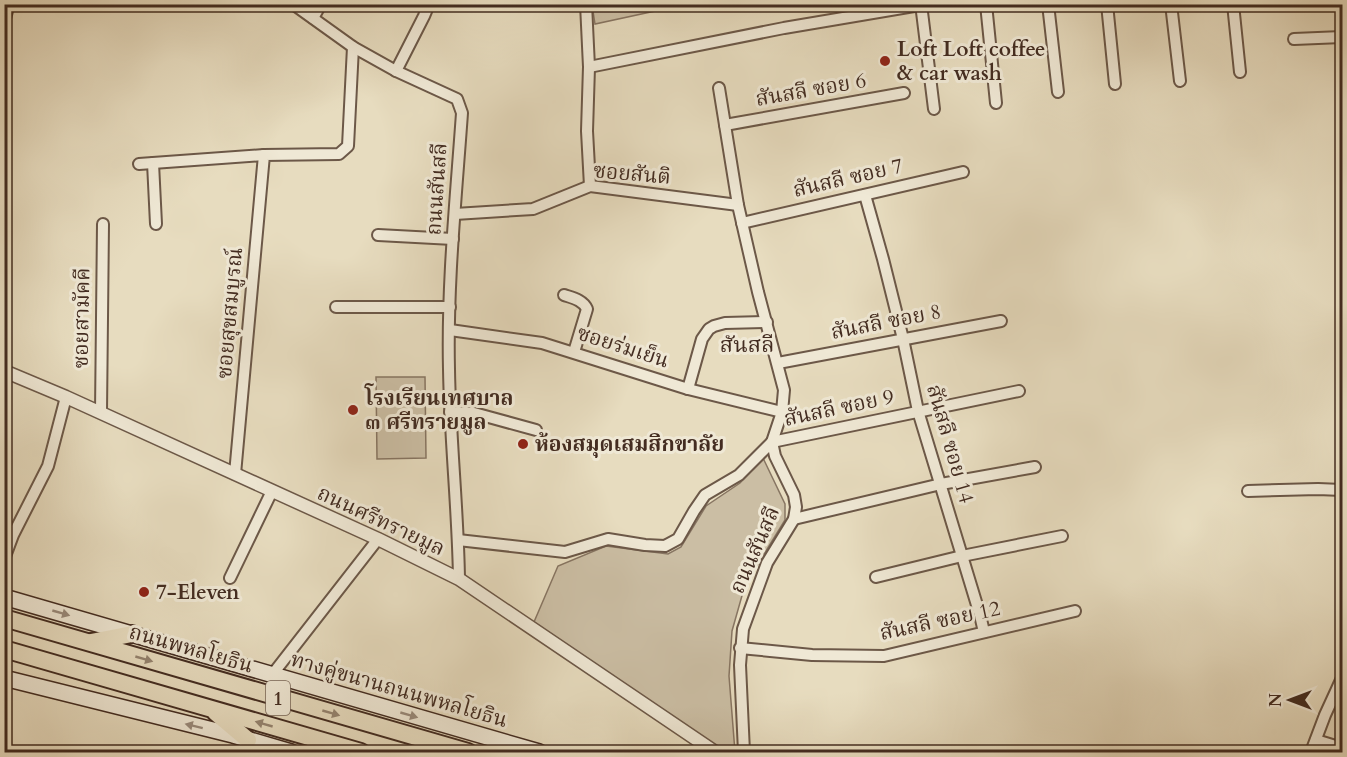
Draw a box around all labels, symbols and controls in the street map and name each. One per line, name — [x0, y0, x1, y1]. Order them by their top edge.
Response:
place label: Loft Loft coffee & car wash — [897, 35, 1046, 88]
marker: Loft Loft coffee & car wash — [878, 54, 892, 68]
street label: สันสลี ซอย 6 — [753, 66, 869, 114]
street label: ถนนสันสลี — [419, 142, 455, 236]
street label: สันสลี ซอย 7 — [790, 151, 906, 205]
street label: ซอยสันติ — [592, 156, 672, 192]
street label: ซอยสุขสมบูรณ์ — [210, 246, 250, 380]
street label: ซอยสามัคคี — [67, 267, 97, 369]
street label: สันสลี ซอย 8 — [828, 297, 944, 347]
street label: ซอยร่มเย็น — [573, 318, 673, 376]
district label: สันสลี — [720, 330, 774, 360]
street label: สันสลี ซอย 14 — [919, 381, 981, 507]
street label: สันสลี ซอย 9 — [781, 382, 897, 434]
place label: โรงเรียนเทศบาล ๓ ศรีทรายมูล — [364, 383, 514, 437]
marker: โรงเรียนเทศบาล ๓ ศรีทรายมูล — [346, 403, 360, 417]
place label: ห้องสมุดเสมสิกขาลัย — [535, 430, 724, 459]
marker: ห้องสมุดเสมสิกขาลัย — [516, 437, 530, 451]
street label: ถนนศรีทรายมูล — [312, 479, 450, 563]
street label: ถนนสันสลี — [723, 502, 787, 598]
place label: 7-Eleven — [156, 578, 240, 607]
marker: 7-Eleven — [137, 585, 151, 599]
street label: สันสลี ซอย 12 — [877, 594, 1003, 648]
one-way arrow — [52, 609, 70, 618]
street label: ถนนพหลโยธิน — [126, 616, 257, 681]
street label: ทางคู่ขนานถนนพหลโยธิน — [287, 644, 511, 735]
one-way arrow — [135, 655, 153, 664]
north arrow — [1260, 670, 1320, 730]
road number: 1 — [266, 681, 290, 715]
text: N — [1265, 693, 1287, 707]
one-way arrow — [322, 709, 340, 718]
one-way arrow — [400, 711, 418, 720]
one-way arrow — [255, 719, 273, 728]
one-way arrow — [185, 720, 203, 730]

